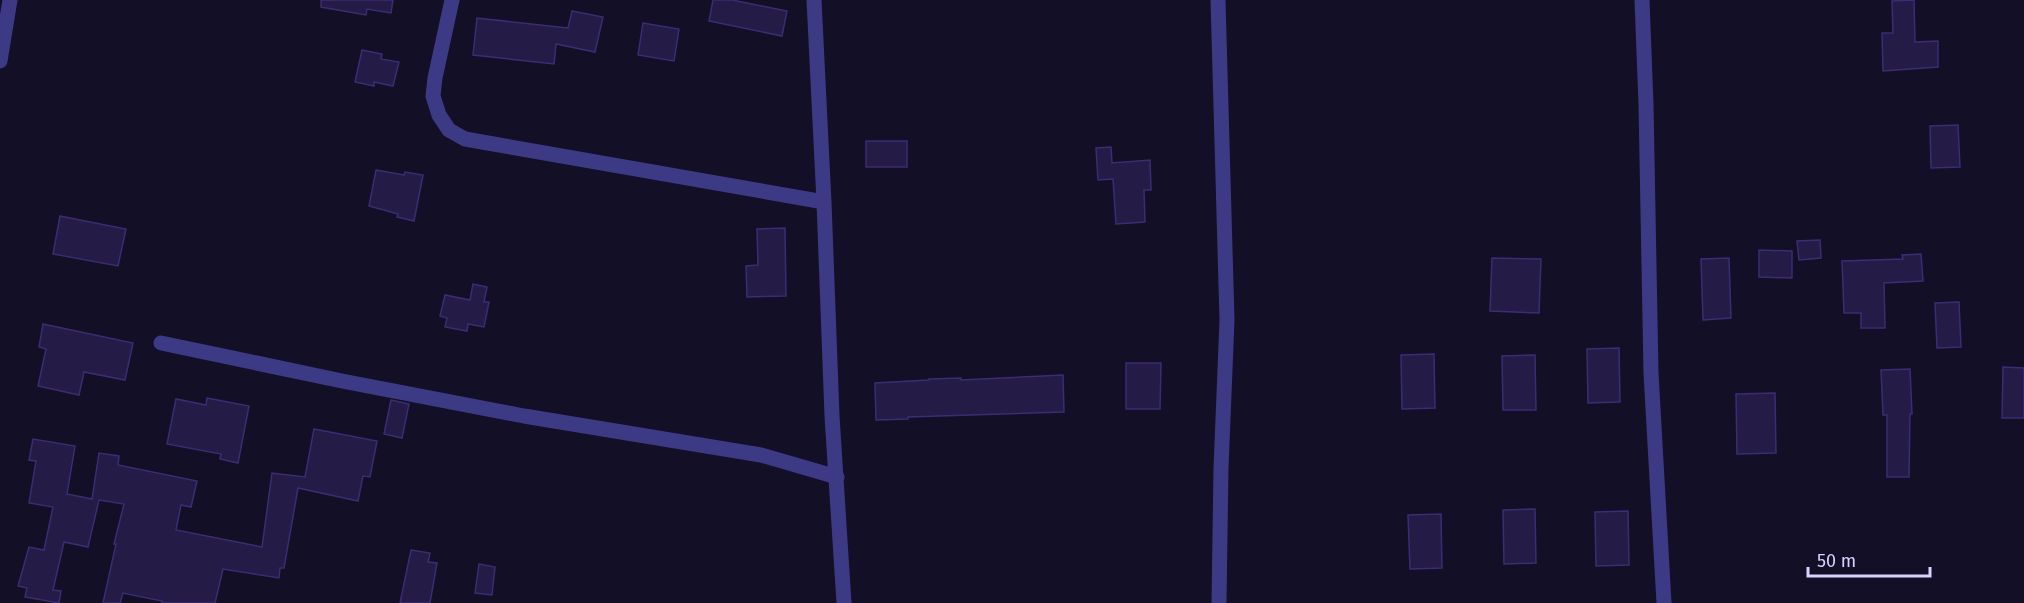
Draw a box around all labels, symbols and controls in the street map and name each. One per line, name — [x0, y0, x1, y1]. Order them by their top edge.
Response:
scale bar — [1808, 540, 1930, 578]
text: 50 m — [1817, 550, 1856, 572]

